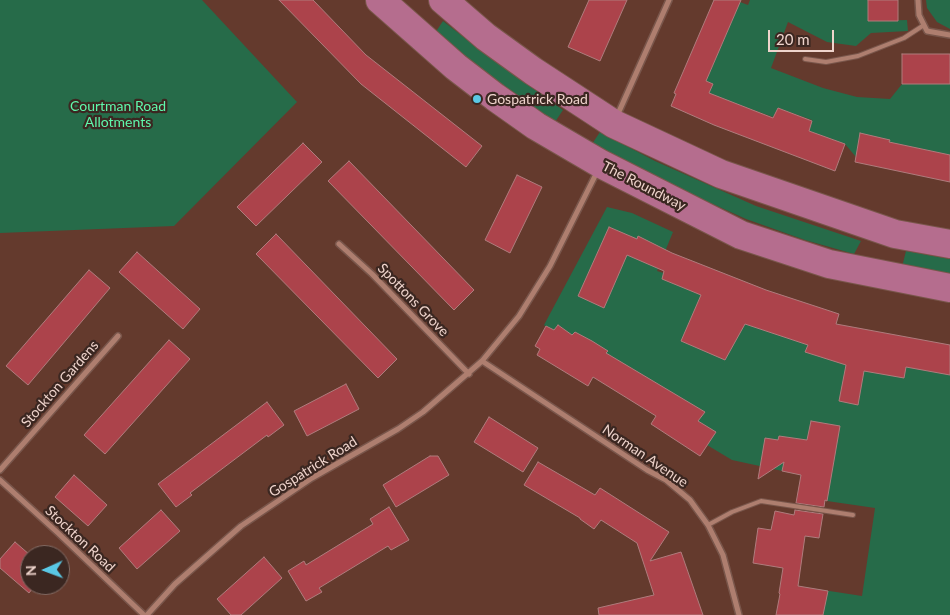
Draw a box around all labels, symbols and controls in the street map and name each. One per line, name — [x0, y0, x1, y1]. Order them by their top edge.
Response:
scale bar — [770, 20, 836, 52]
text: 20 m — [776, 30, 810, 48]
place label: Gospatrick Road — [487, 91, 588, 107]
marker: Gospatrick Road — [471, 93, 483, 105]
park label: Courtman Road Allotments — [70, 98, 166, 130]
street label: The Roundway — [599, 158, 689, 214]
street label: Spottons Grove — [374, 260, 452, 340]
street label: Stockton Gardens — [18, 337, 102, 431]
street label: Norman Avenue — [599, 421, 691, 491]
street label: Gospatrick Road — [266, 433, 360, 501]
street label: Stockton Road — [42, 502, 118, 576]
north arrow — [20, 545, 70, 595]
text: N — [22, 565, 39, 576]

